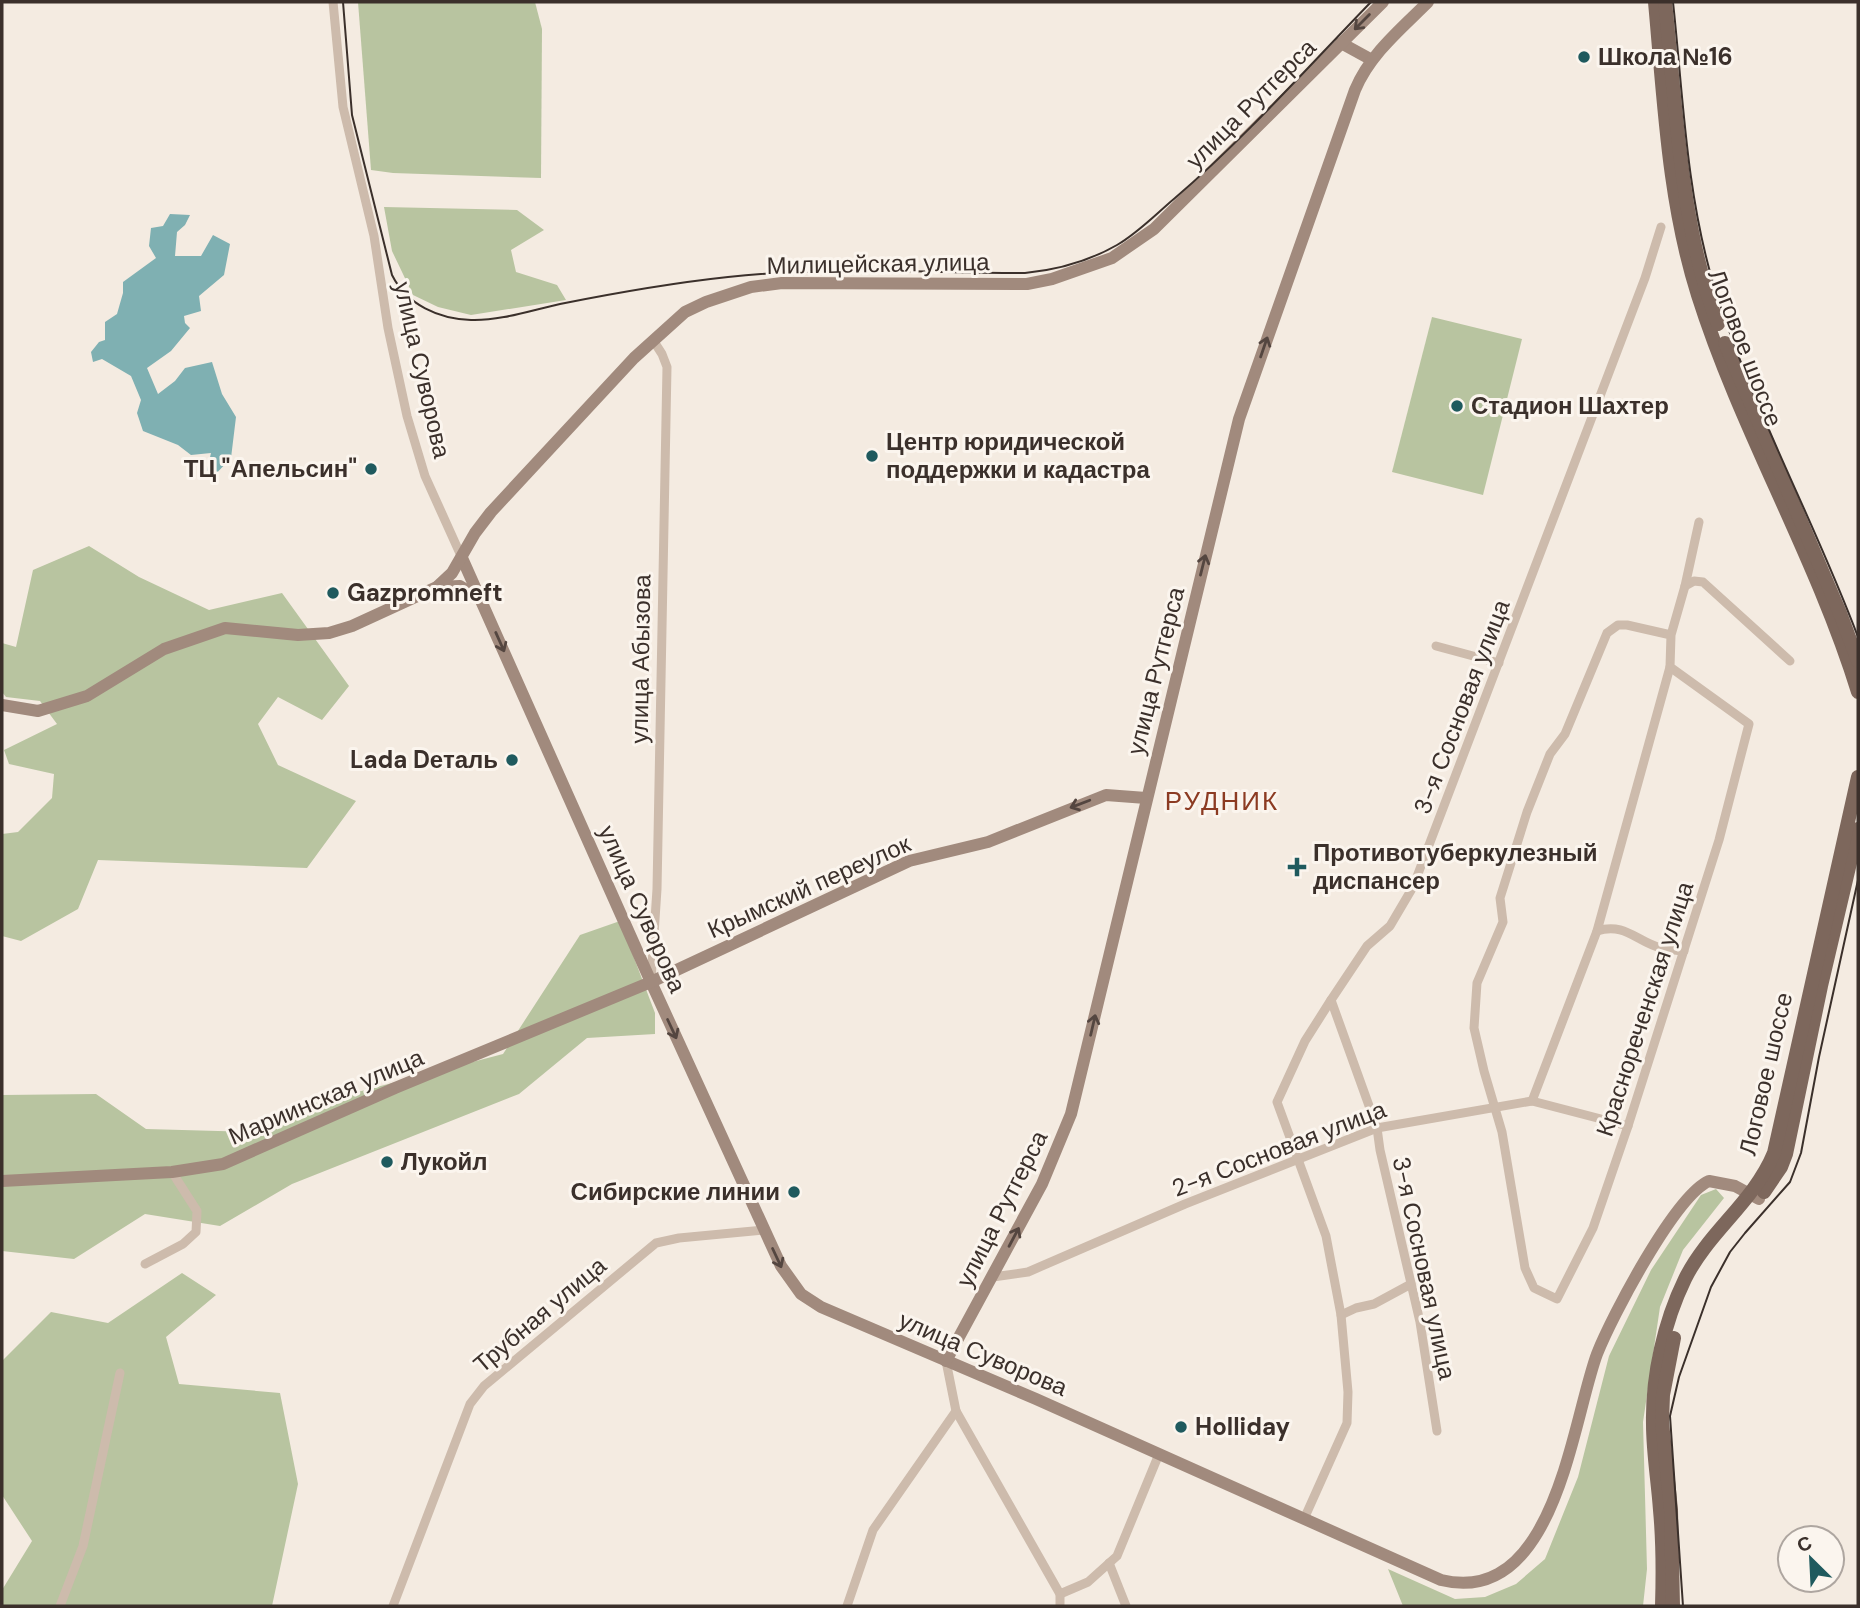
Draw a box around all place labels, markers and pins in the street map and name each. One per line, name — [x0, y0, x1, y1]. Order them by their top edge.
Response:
place label: Школа №16 — [1598, 41, 1733, 72]
marker: Школа №16 — [1576, 49, 1592, 65]
place label: Стадион Шахтер — [1471, 390, 1669, 421]
marker: Стадион Шахтер — [1449, 398, 1465, 414]
place label: Центр юридической поддержки и кадастра — [886, 426, 1151, 485]
marker: Центр юридической поддержки и кадастра — [864, 448, 880, 464]
place label: ТЦ "Апельсин" — [184, 453, 357, 484]
marker: ТЦ "Апельсин" — [363, 461, 379, 477]
place label: Gazpromneft — [347, 577, 503, 608]
marker: Gazpromneft — [325, 585, 341, 601]
place label: Lada Dеталь — [350, 744, 498, 775]
marker: Lada Dеталь — [504, 752, 520, 768]
place label: Противотуберкулезный диспансер — [1313, 837, 1598, 896]
marker: Противотуберкулезный диспансер — [1287, 857, 1307, 877]
place label: Лукойл — [401, 1146, 488, 1177]
marker: Лукойл — [379, 1154, 395, 1170]
place label: Сибирские линии — [571, 1176, 780, 1207]
marker: Сибирские линии — [786, 1184, 802, 1200]
place label: Holliday — [1195, 1411, 1291, 1442]
marker: Holliday — [1173, 1419, 1189, 1435]

